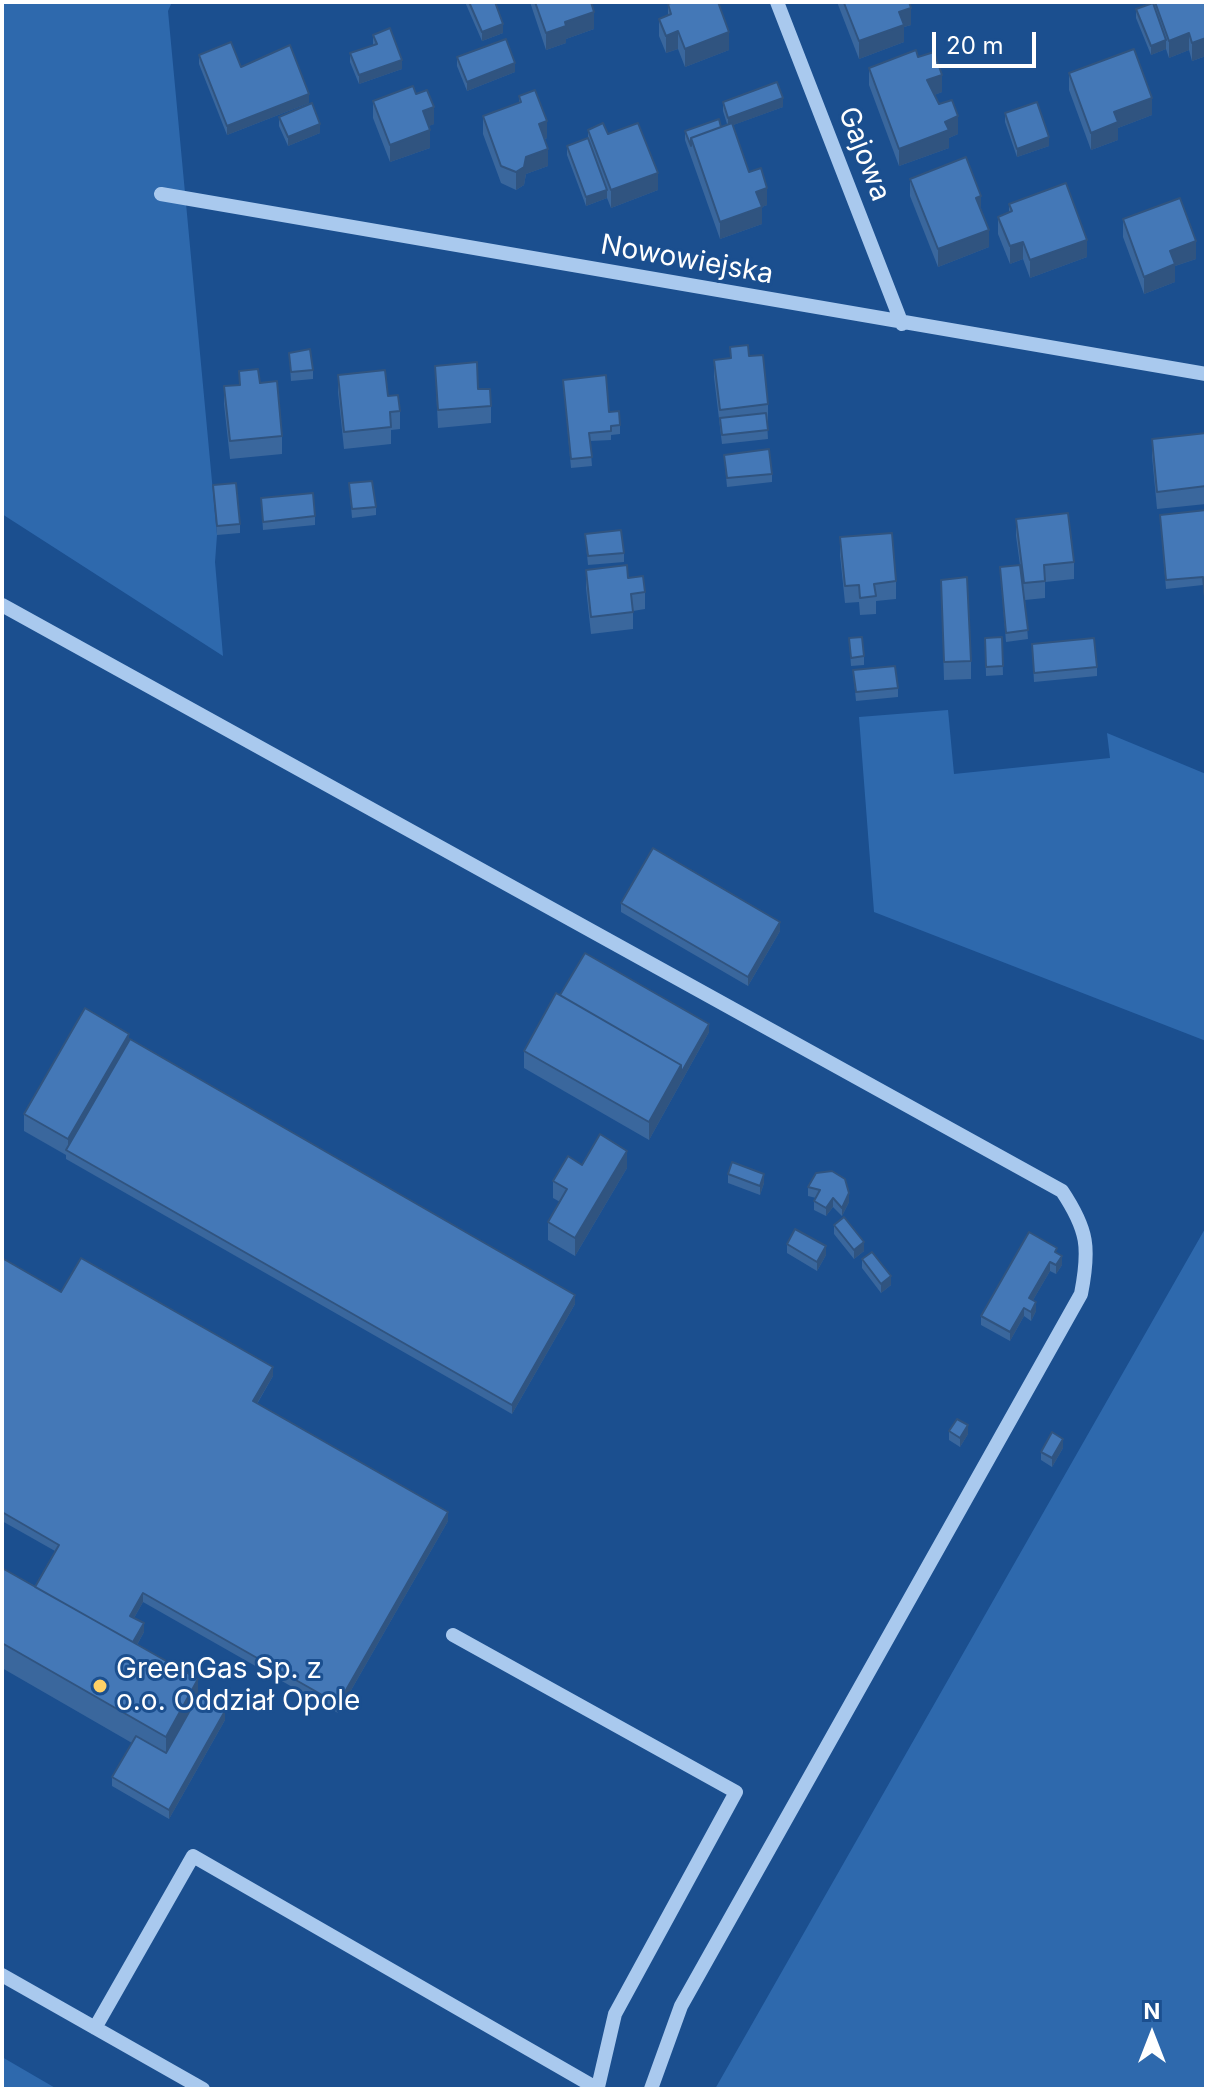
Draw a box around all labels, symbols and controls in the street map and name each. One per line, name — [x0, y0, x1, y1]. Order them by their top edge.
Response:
scale bar — [936, 16, 1040, 66]
text: 20 m — [946, 31, 1004, 60]
street label: Gajowa — [831, 102, 897, 206]
street label: Nowowiejska — [598, 228, 776, 292]
place label: GreenGas Sp. z o.o. Oddział Opole — [116, 1653, 360, 1719]
marker: GreenGas Sp. z o.o. Oddział Opole — [91, 1677, 109, 1695]
north arrow — [1112, 1995, 1192, 2075]
text: N — [1144, 1998, 1160, 2024]

